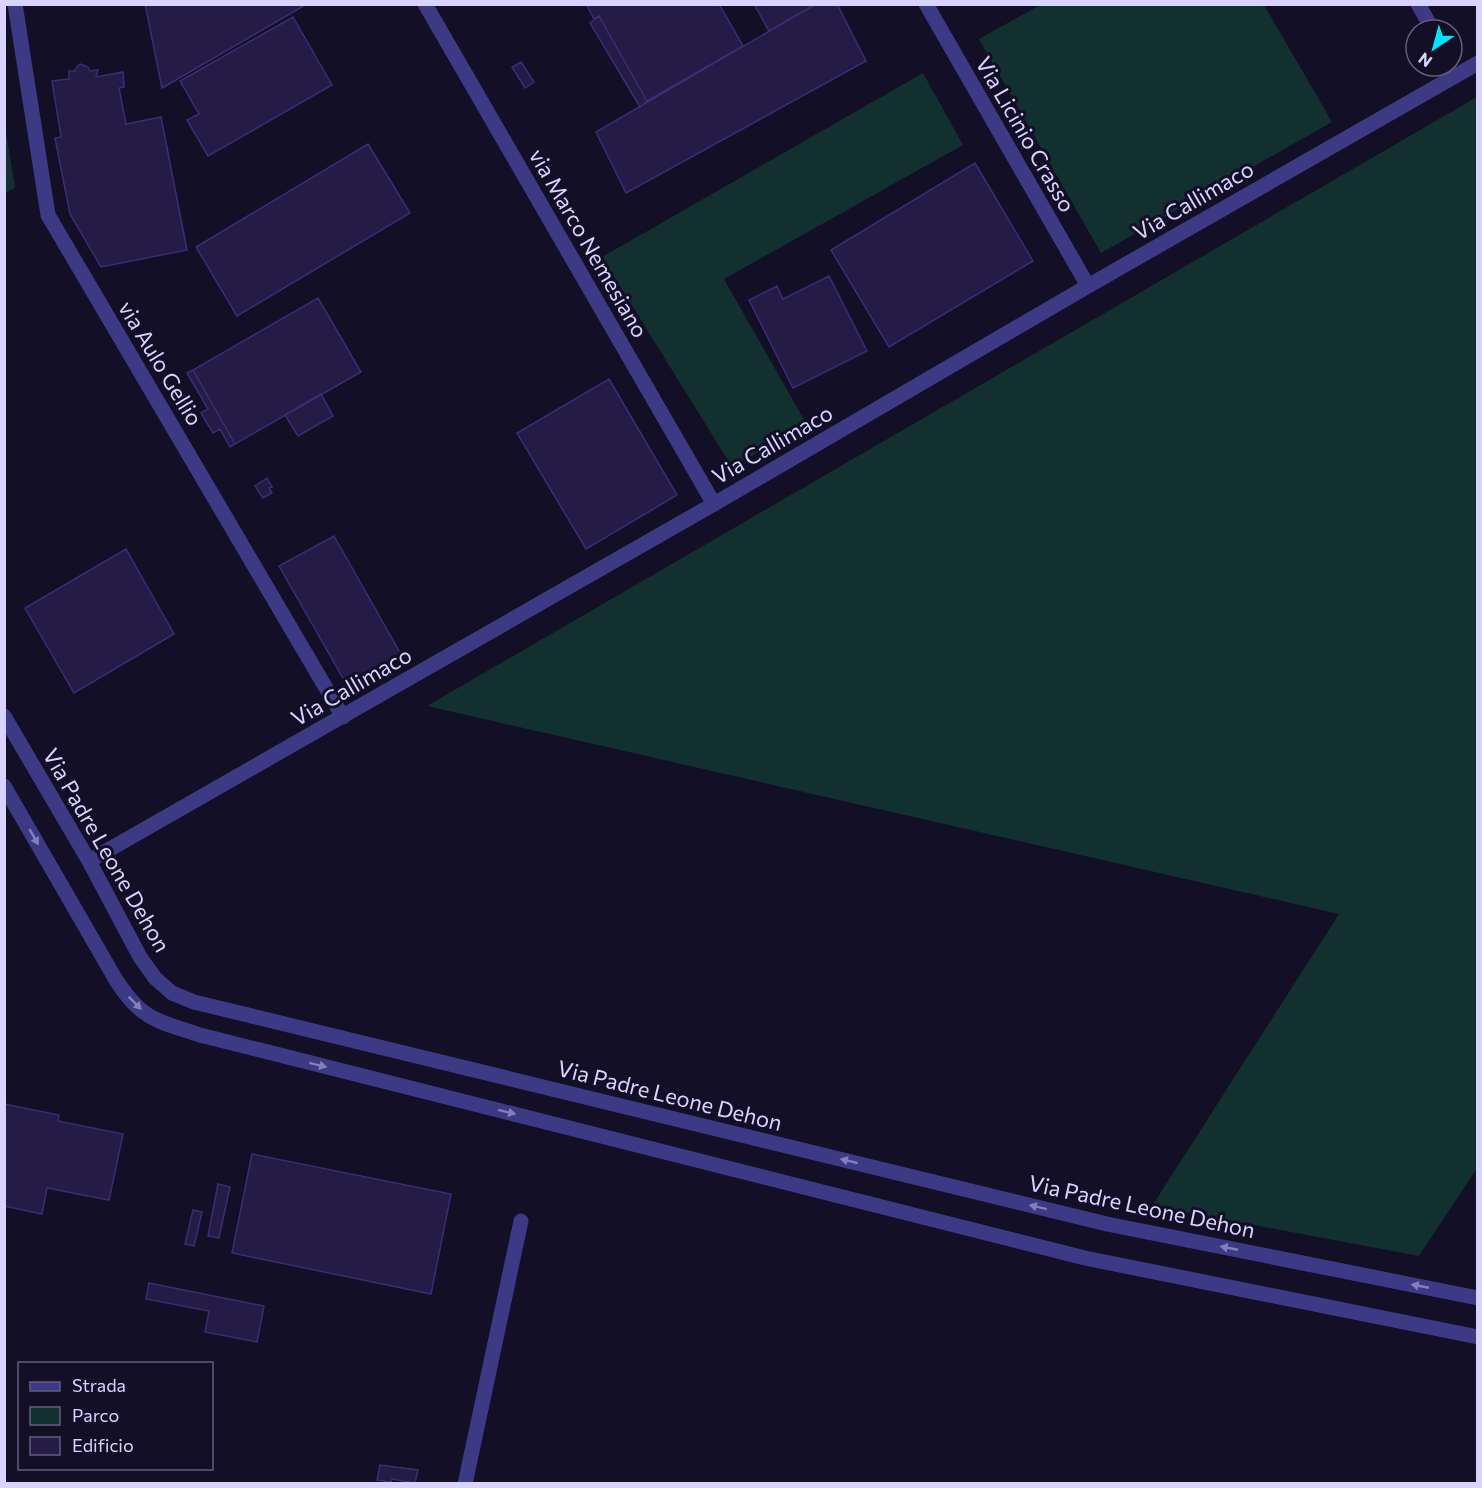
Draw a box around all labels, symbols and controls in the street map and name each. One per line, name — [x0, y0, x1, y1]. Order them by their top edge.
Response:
north arrow — [1404, 18, 1464, 78]
text: N — [1414, 49, 1435, 72]
street label: Via Licinio Crasso — [971, 51, 1081, 217]
street label: via Marco Nemesiano — [524, 144, 654, 342]
street label: Via Callimaco — [1128, 155, 1258, 245]
street label: via Aulo Gellio — [113, 296, 209, 430]
street label: Via Callimaco — [707, 399, 837, 489]
street label: Via Callimaco — [286, 641, 416, 731]
street label: Via Padre Leone Dehon — [38, 743, 176, 957]
one-way arrow — [28, 829, 39, 845]
one-way arrow — [127, 996, 142, 1010]
street label: Via Padre Leone Dehon — [555, 1054, 785, 1136]
one-way arrow — [308, 1060, 327, 1070]
one-way arrow — [497, 1108, 516, 1118]
one-way arrow — [840, 1156, 858, 1166]
street label: Via Padre Leone Dehon — [1026, 1169, 1258, 1243]
one-way arrow — [1029, 1202, 1047, 1212]
one-way arrow — [1219, 1243, 1238, 1252]
one-way arrow — [1410, 1281, 1429, 1290]
legend — [18, 1362, 213, 1470]
text: Strada — [72, 1374, 126, 1396]
text: Parco — [72, 1404, 119, 1426]
text: Edificio — [72, 1434, 134, 1456]

